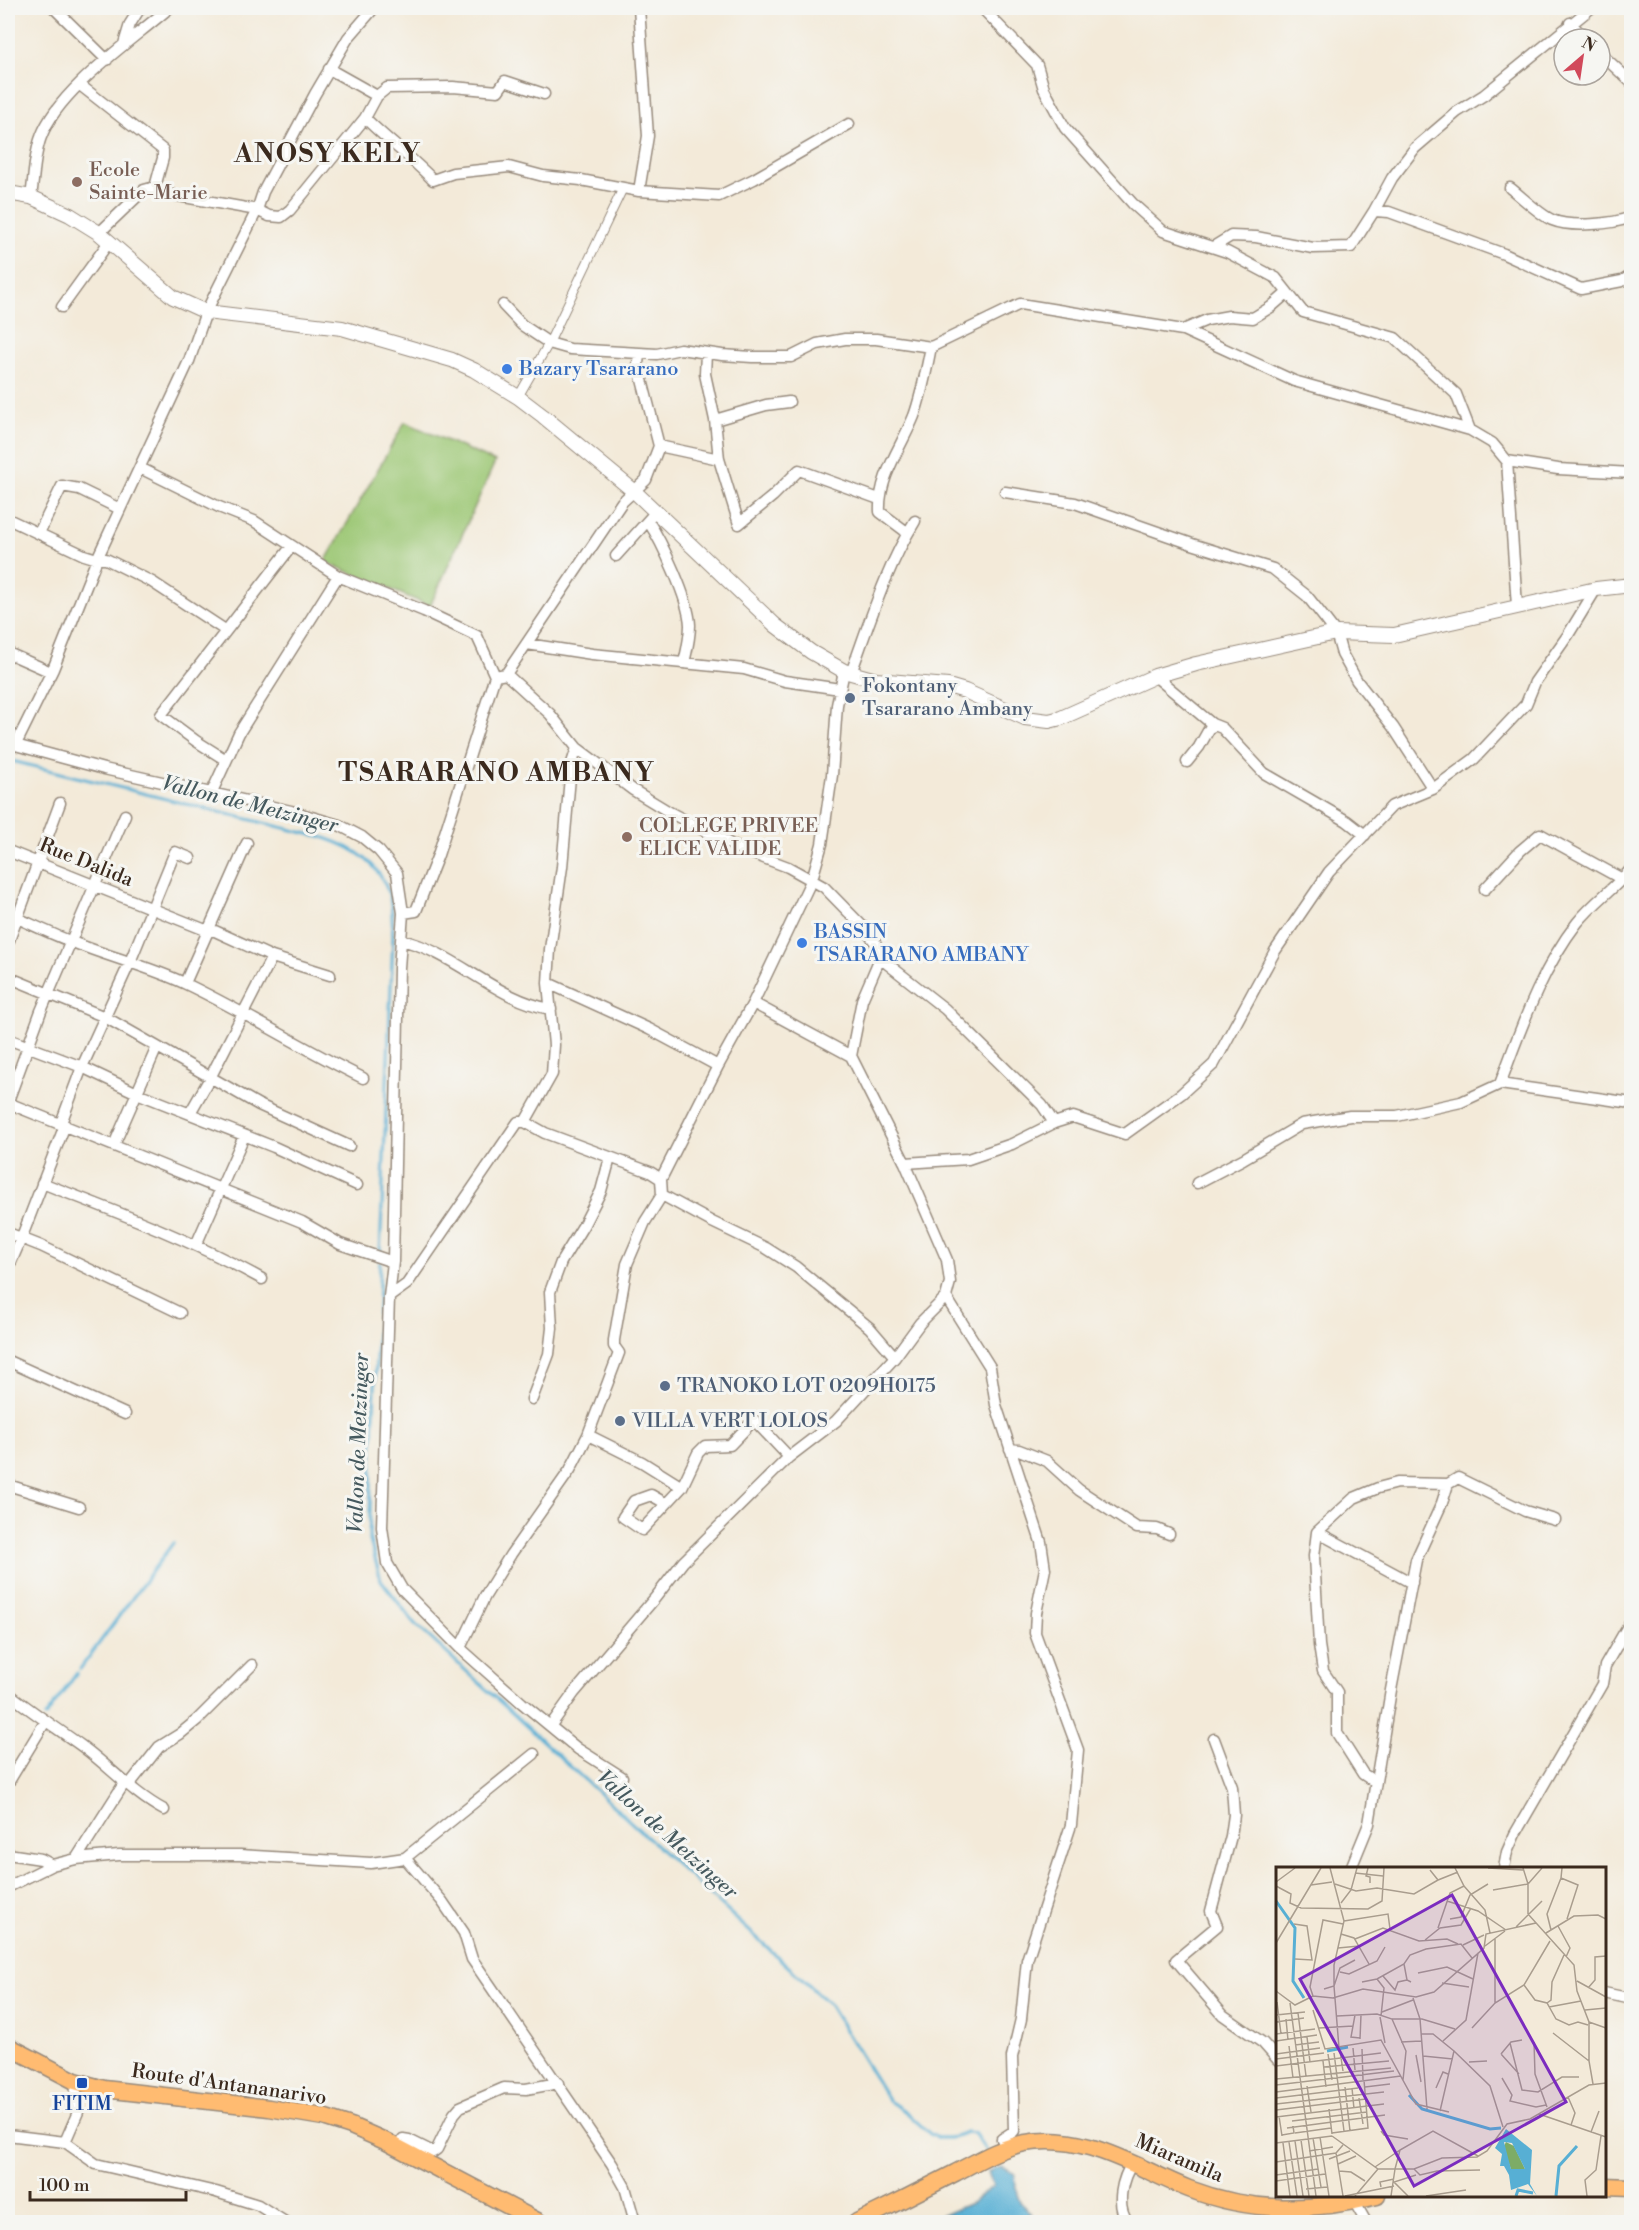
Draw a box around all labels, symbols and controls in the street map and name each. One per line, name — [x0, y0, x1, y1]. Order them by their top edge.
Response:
north arrow — [1552, 27, 1612, 87]
text: N — [1578, 33, 1599, 57]
district label: ANOSY KELY — [233, 138, 422, 170]
place label: Ecole Sainte-Marie — [89, 158, 208, 206]
marker: Ecole Sainte-Marie — [70, 175, 84, 189]
place label: Bazary Tsararano — [518, 357, 678, 382]
marker: Bazary Tsararano — [500, 362, 514, 376]
place label: Fokontany Tsararano Ambany — [862, 674, 1033, 722]
marker: Fokontany Tsararano Ambany — [843, 691, 857, 705]
district label: TSARARANO AMBANY — [338, 757, 656, 789]
water label: Vallon de Metzinger — [159, 771, 342, 840]
place label: COLLEGE PRIVEE ELICE VALIDE — [639, 814, 818, 862]
marker: COLLEGE PRIVEE ELICE VALIDE — [620, 830, 634, 844]
street label: Rue Dalida — [35, 833, 137, 893]
place label: BASSIN TSARARANO AMBANY — [813, 920, 1029, 968]
marker: BASSIN TSARARANO AMBANY — [795, 936, 809, 950]
water label: Vallon de Metzinger — [343, 1351, 375, 1534]
place label: TRANOKO LOT 0209H0175 — [677, 1374, 936, 1399]
marker: TRANOKO LOT 0209H0175 — [658, 1379, 672, 1393]
place label: VILLA VERT LOLOS — [631, 1409, 828, 1434]
marker: VILLA VERT LOLOS — [613, 1414, 627, 1428]
water label: Vallon de Metzinger — [591, 1765, 744, 1906]
inset map — [1276, 1867, 1606, 2197]
street label: Route d'Antananarivo — [130, 2059, 328, 2111]
marker: FITIM — [75, 2076, 89, 2090]
place label: FITIM — [52, 2092, 112, 2117]
street label: Miaramila — [1131, 2129, 1228, 2189]
scale bar — [30, 2164, 186, 2202]
text: 100 m — [39, 2174, 90, 2197]

